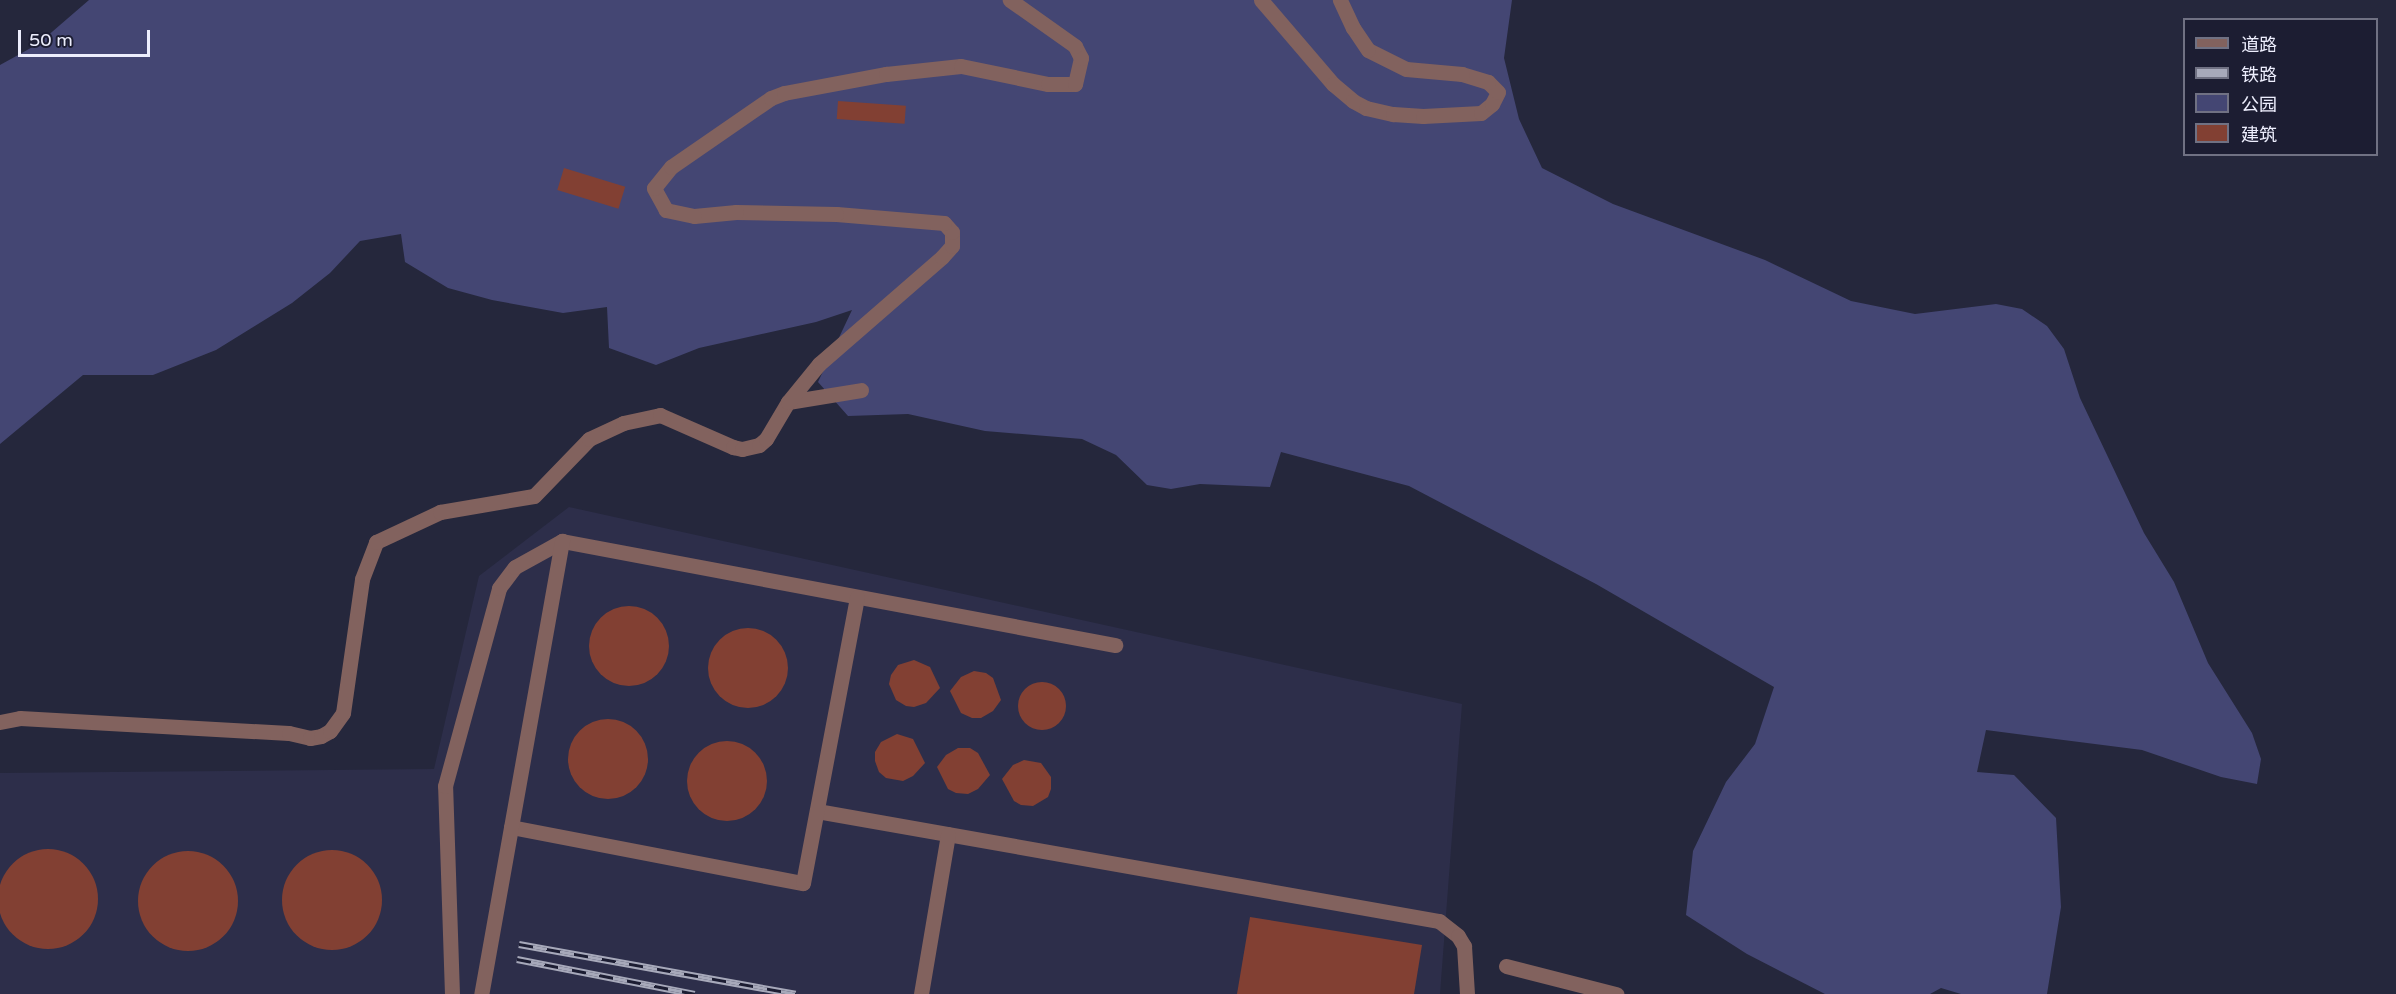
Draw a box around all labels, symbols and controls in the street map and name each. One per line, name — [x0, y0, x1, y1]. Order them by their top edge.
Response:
scale bar — [21, 18, 153, 56]
legend — [2183, 18, 2378, 156]
text: 50 m — [29, 29, 73, 51]
text: 道路 — [2241, 34, 2277, 56]
text: 铁路 — [2241, 64, 2277, 86]
text: 公园 — [2241, 94, 2277, 116]
text: 建筑 — [2241, 124, 2277, 146]

